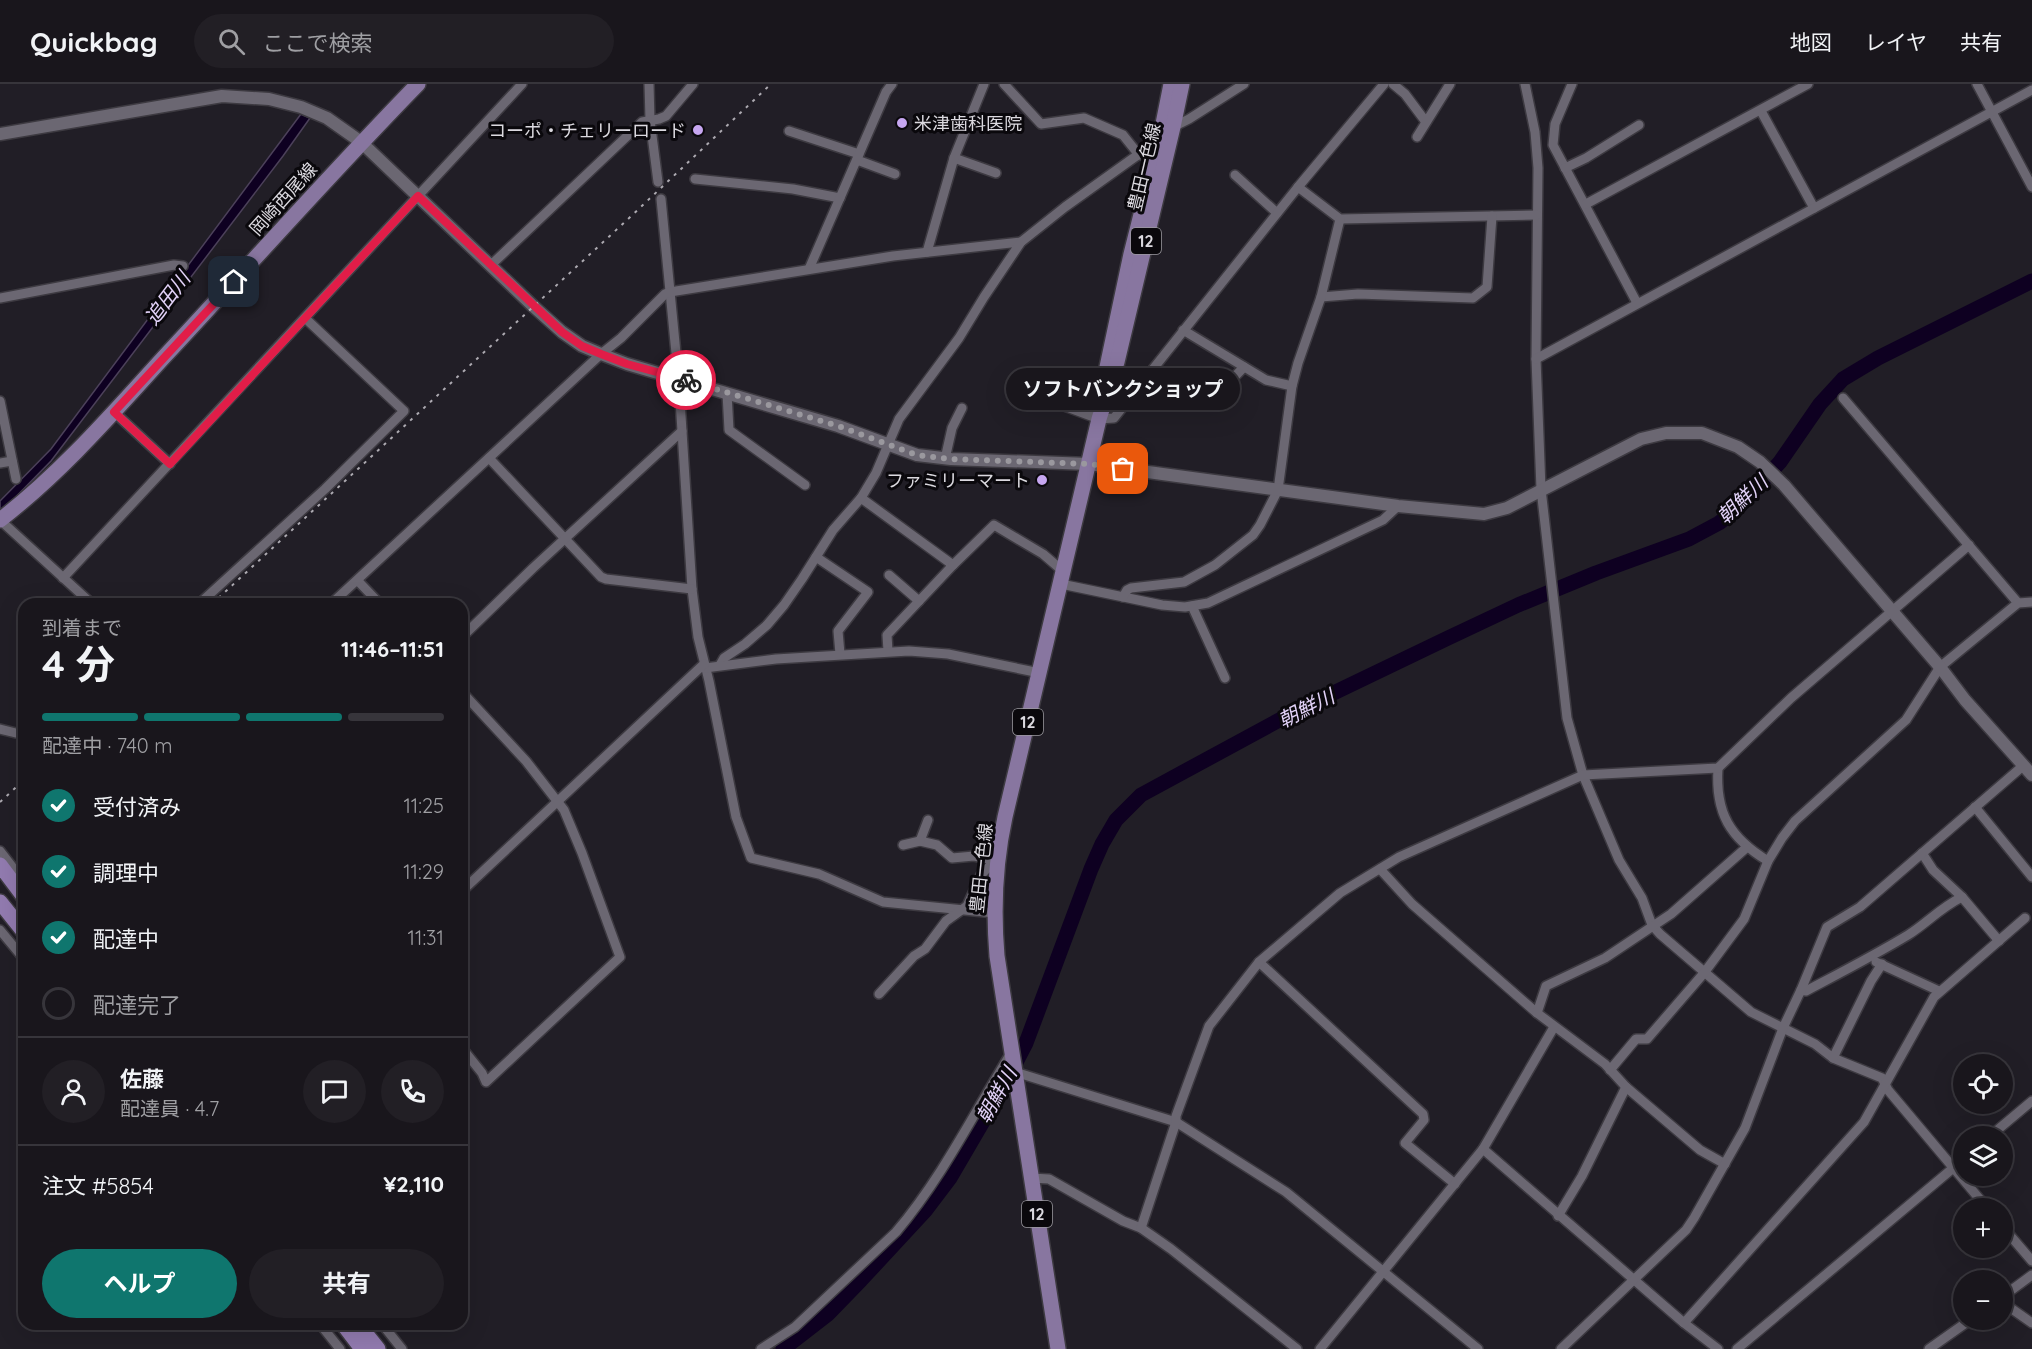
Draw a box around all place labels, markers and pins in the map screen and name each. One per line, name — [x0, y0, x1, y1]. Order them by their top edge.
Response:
place label: 米津歯科医院 — [914, 112, 1022, 135]
marker: 米津歯科医院 — [895, 116, 909, 130]
place label: コーポ・チェリーロード — [488, 119, 686, 142]
marker: コーポ・チェリーロード — [691, 123, 705, 137]
pin — [208, 256, 259, 307]
callout: ソフトバンクショップ — [1006, 367, 1240, 409]
pin — [1097, 443, 1148, 494]
place label: ファミリーマート — [886, 469, 1030, 492]
marker: ファミリーマート — [1035, 473, 1049, 487]

